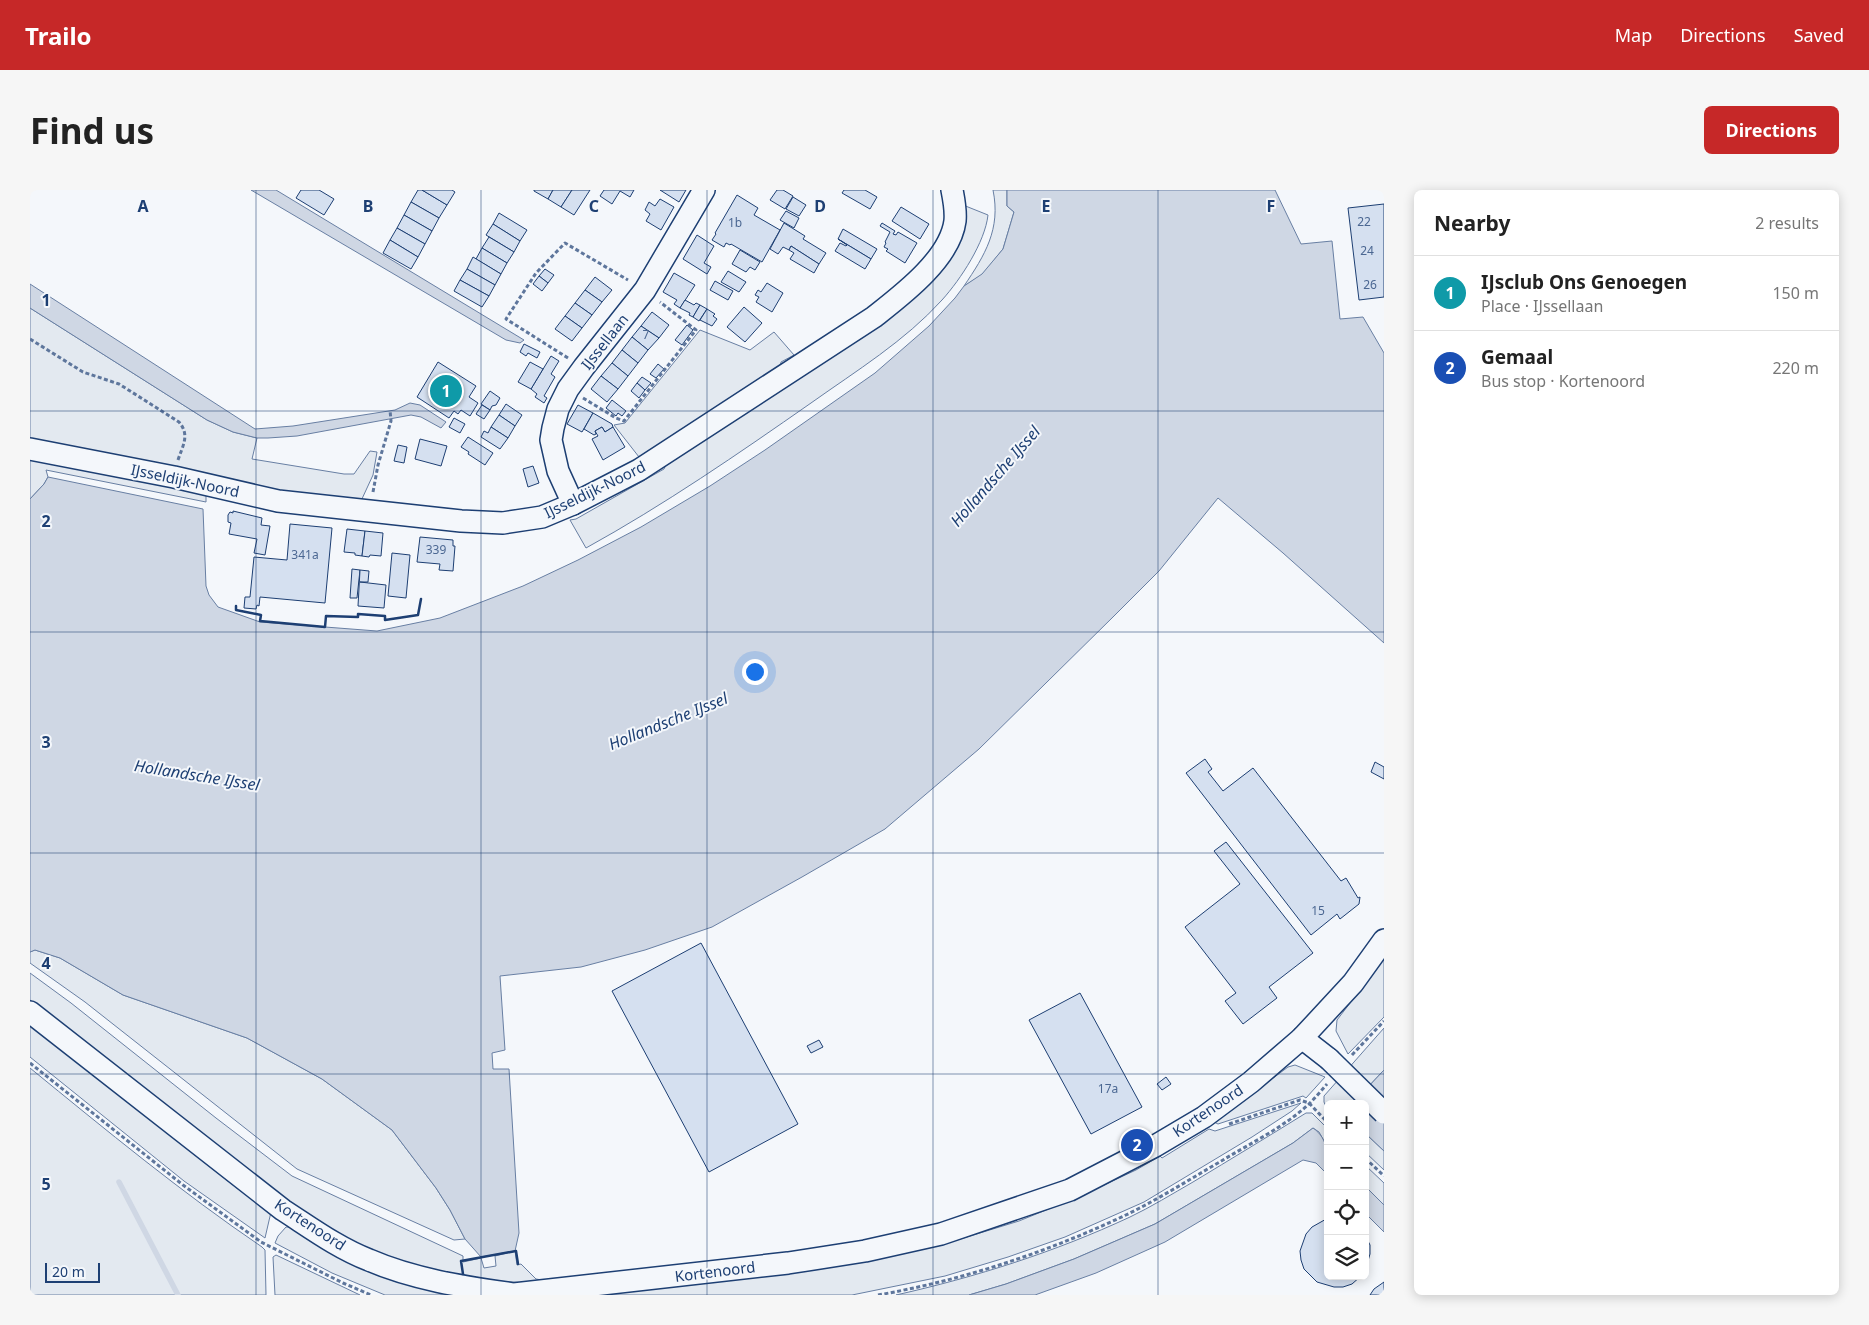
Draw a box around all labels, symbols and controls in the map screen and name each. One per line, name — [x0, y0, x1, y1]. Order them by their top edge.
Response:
text: Trailo — [25, 19, 92, 52]
text: Map — [1615, 23, 1652, 47]
text: Directions — [1680, 23, 1766, 47]
text: Saved — [1794, 23, 1844, 47]
button: Directions — [1704, 106, 1839, 154]
text: Find us — [30, 107, 154, 154]
text: A — [137, 195, 149, 217]
text: B — [363, 195, 373, 217]
text: C — [589, 195, 599, 217]
text: D — [814, 195, 826, 217]
text: E — [1042, 195, 1051, 217]
text: F — [1267, 195, 1275, 217]
text: Nearby — [1434, 209, 1510, 237]
text: 2 results — [1755, 212, 1819, 234]
house number: 22 — [1357, 213, 1371, 230]
house number: 1b — [728, 214, 742, 231]
house number: 24 — [1360, 242, 1374, 259]
text: IJsclub Ons Genoegen — [1481, 269, 1687, 295]
house number: 26 — [1363, 276, 1377, 293]
text: 1 — [1445, 282, 1455, 304]
text: 150 m — [1772, 282, 1819, 304]
text: 1 — [41, 289, 51, 311]
text: Place · IJssellaan — [1481, 295, 1603, 317]
street label: IJssellaan — [576, 309, 632, 373]
house number: 7 — [643, 326, 650, 343]
text: Gemaal — [1481, 344, 1553, 370]
text: 2 — [1445, 357, 1455, 379]
text: 220 m — [1772, 357, 1819, 379]
text: Bus stop · Kortenoord — [1481, 370, 1645, 392]
pin: 1 — [430, 372, 462, 410]
water label: Hollandsche IJssel — [945, 420, 1045, 531]
street label: IJsseldijk-Noord — [541, 456, 649, 522]
street label: IJsseldijk-Noord — [129, 459, 241, 501]
text: 2 — [41, 510, 51, 532]
house number: 339 — [426, 541, 446, 558]
house number: 341a — [291, 546, 319, 563]
your location — [742, 659, 768, 685]
water label: Hollandsche IJssel — [605, 687, 732, 755]
text: 3 — [41, 731, 51, 753]
water label: Hollandsche IJssel — [133, 754, 262, 796]
house number: 15 — [1311, 902, 1325, 919]
text: 4 — [41, 952, 51, 974]
street label: Kortenoord — [1168, 1079, 1247, 1141]
house number: 17a — [1098, 1080, 1118, 1097]
map controls — [1324, 1100, 1369, 1280]
button: + — [1324, 1100, 1369, 1145]
pin: 2 — [1121, 1126, 1153, 1164]
button: − — [1324, 1145, 1369, 1190]
text: 5 — [41, 1173, 51, 1195]
button: locate — [1324, 1190, 1369, 1235]
street label: Kortenoord — [271, 1194, 350, 1255]
button: layers — [1324, 1235, 1369, 1280]
street label: Kortenoord — [673, 1256, 756, 1286]
scale bar — [45, 1260, 100, 1283]
text: 20 m — [52, 1262, 85, 1281]

